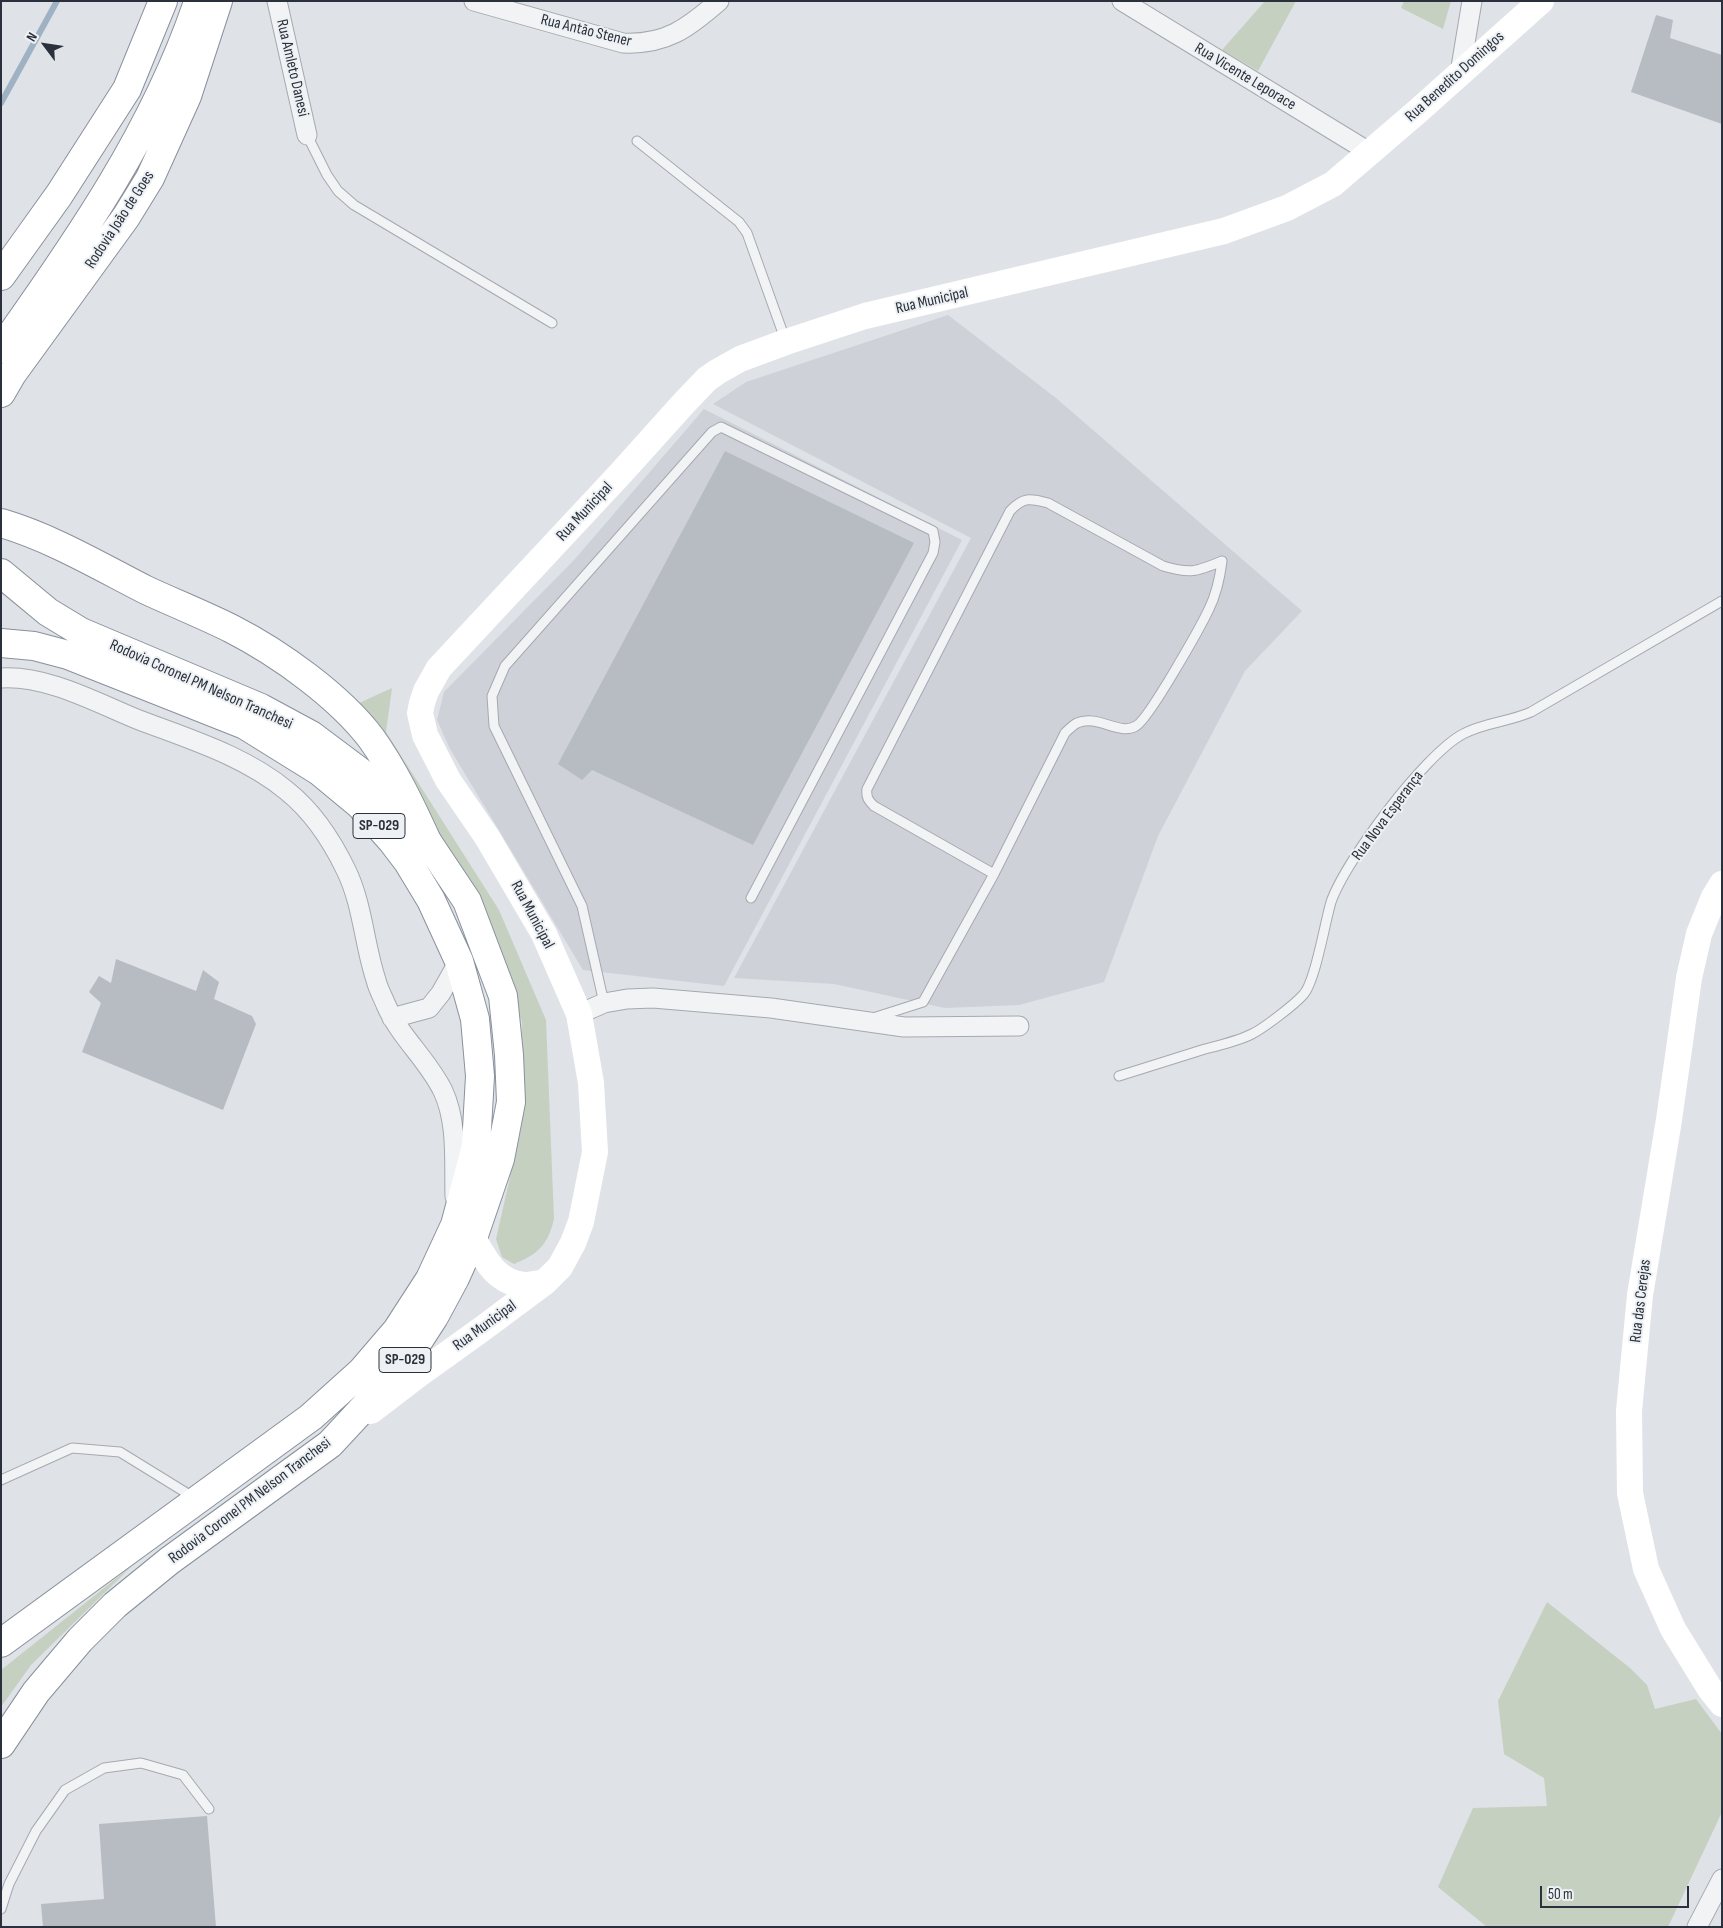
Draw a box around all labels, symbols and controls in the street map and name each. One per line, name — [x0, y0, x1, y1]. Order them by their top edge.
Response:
street label: Rua Antão Stener — [539, 10, 633, 52]
street label: Rua Amleto Danesi — [271, 17, 313, 119]
north arrow — [20, 20, 70, 70]
street label: Rua Benedito Domingos — [1402, 28, 1508, 126]
text: N — [22, 29, 41, 45]
street label: Rua Vicente Leporace — [1191, 39, 1299, 115]
street label: Rodovia João de Goes — [81, 168, 159, 272]
street label: Rua Municipal — [894, 283, 970, 319]
street label: Rua Municipal — [553, 478, 617, 546]
street label: Rodovia Coronel PM Nelson Tranchesi — [107, 636, 295, 734]
street label: Rua Nova Esperança — [1348, 767, 1428, 865]
road number: SP-029 — [353, 814, 405, 838]
street label: Rua Municipal — [506, 878, 558, 952]
street label: Rua das Cerejas — [1626, 1258, 1656, 1344]
street label: Rua Municipal — [449, 1297, 521, 1355]
road number: SP-029 — [379, 1348, 431, 1372]
street label: Rodovia Coronel PM Nelson Tranchesi — [165, 1434, 335, 1568]
scale bar — [1543, 1876, 1692, 1908]
text: 50 m — [1548, 1885, 1573, 1904]

